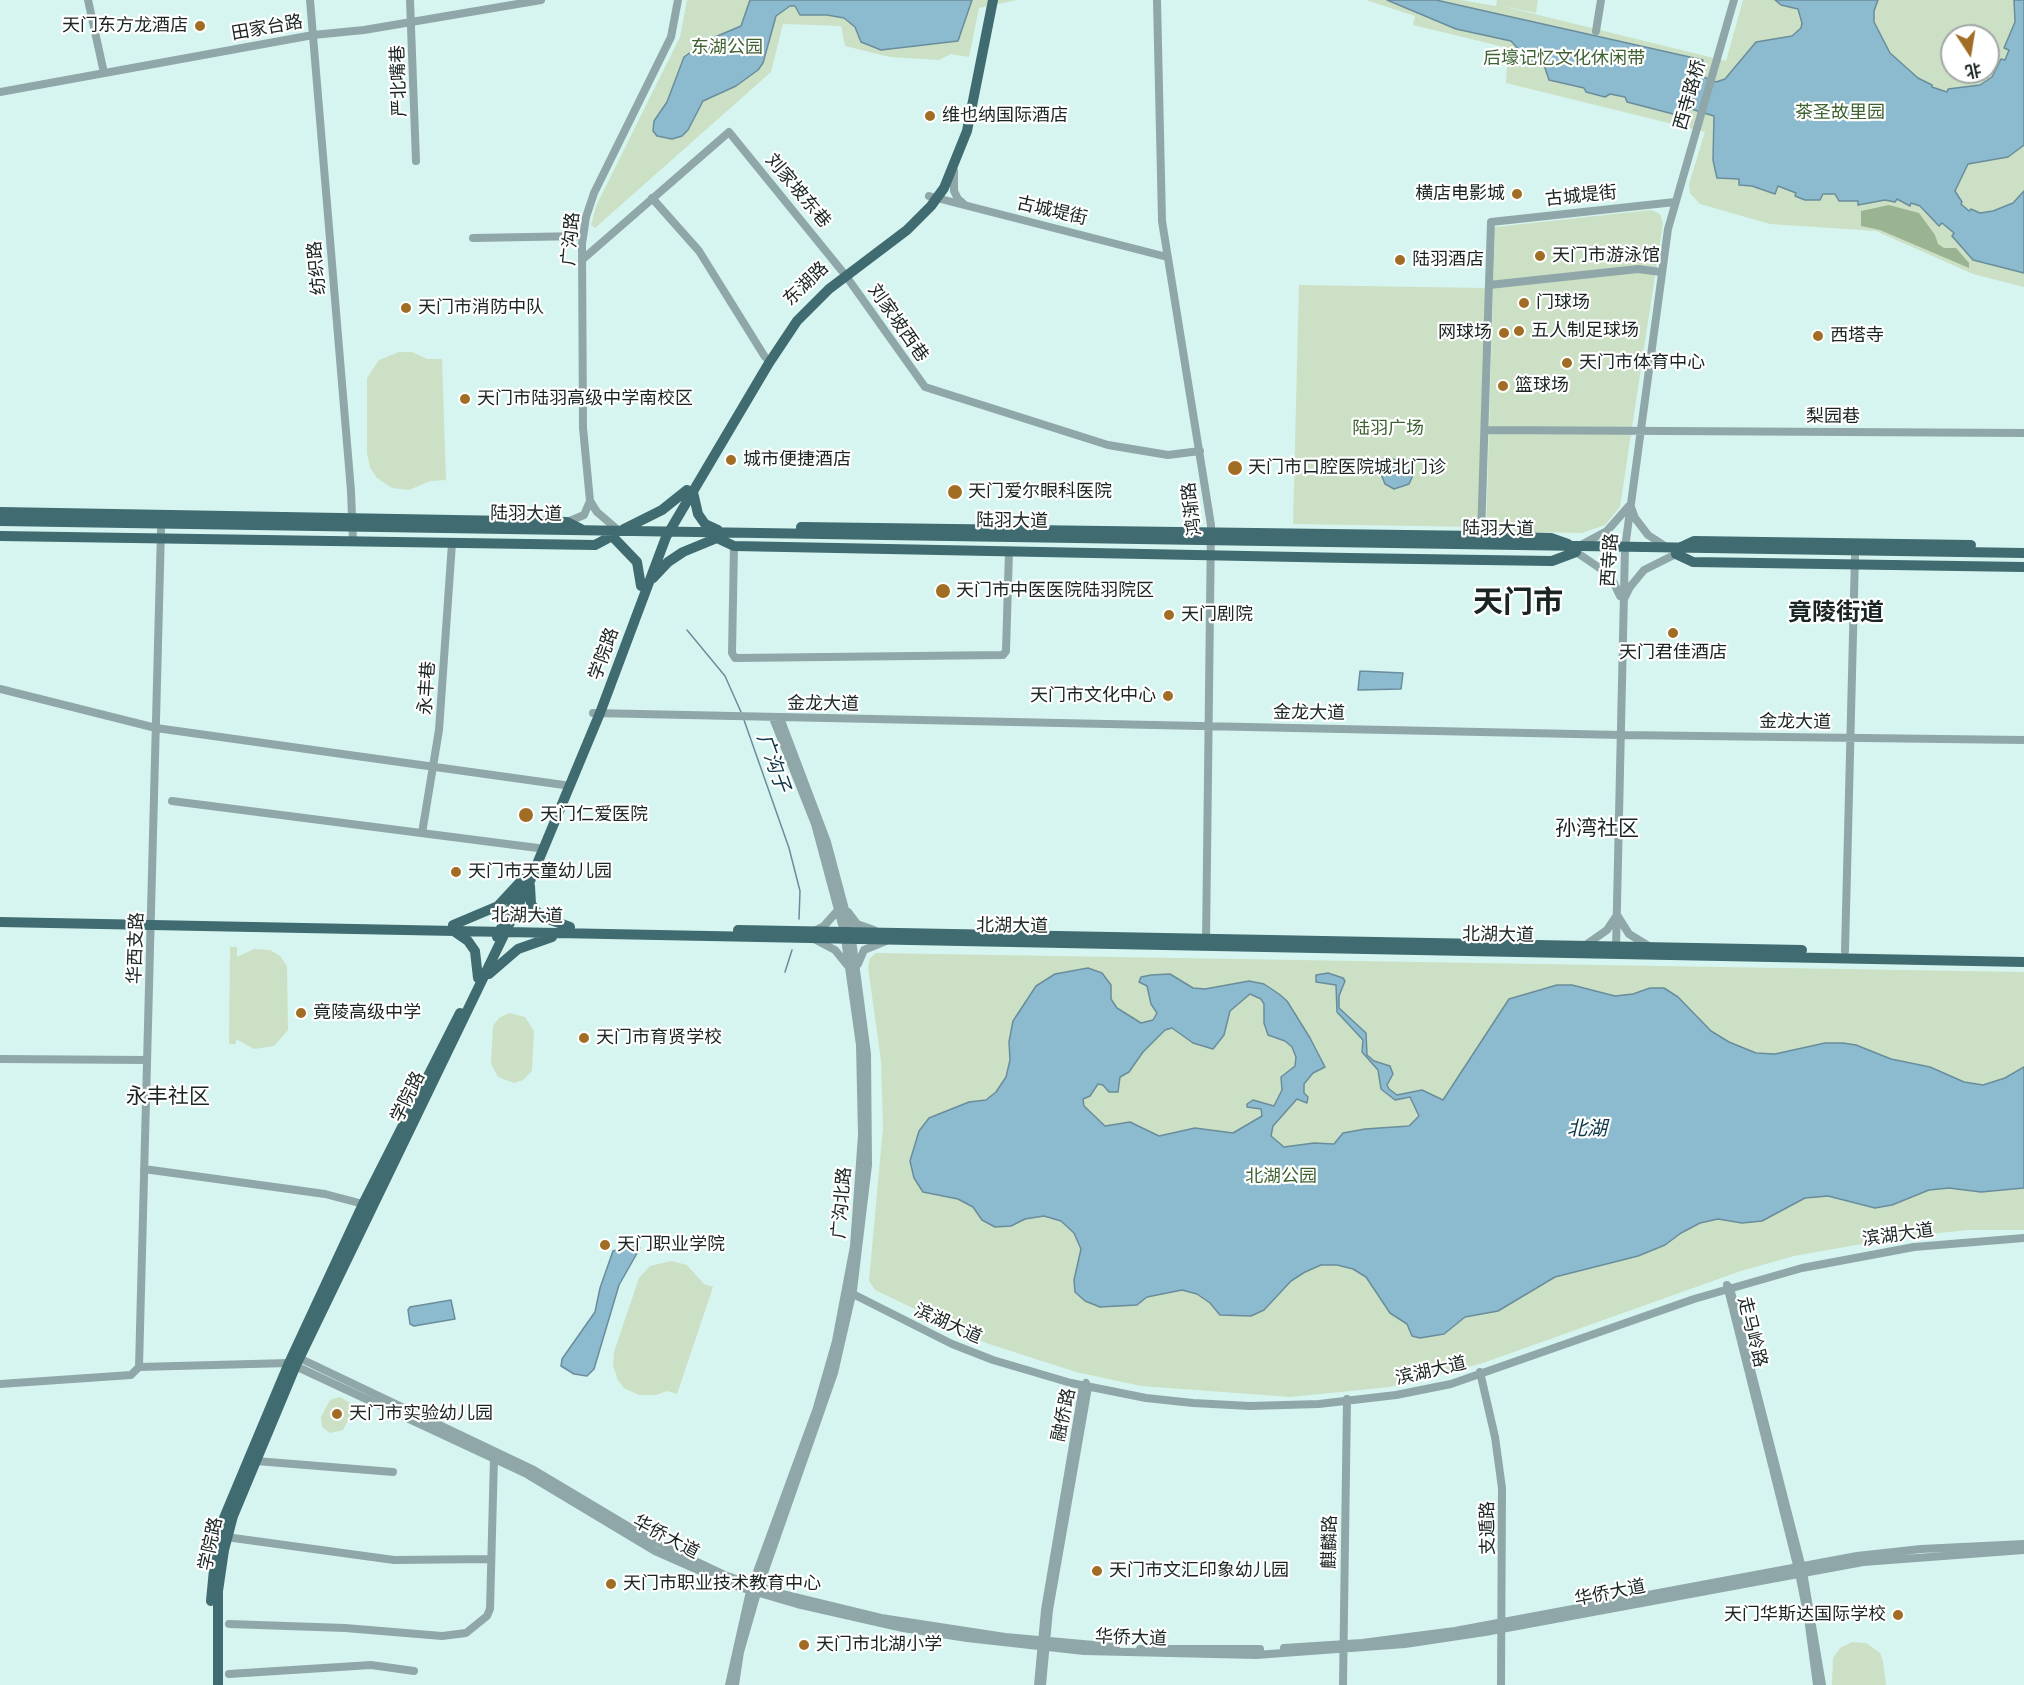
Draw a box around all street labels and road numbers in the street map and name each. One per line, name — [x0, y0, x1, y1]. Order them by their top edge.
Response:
street label: 田家台路 — [230, 11, 304, 45]
street label: 严北嘴巷 — [387, 45, 411, 117]
street label: 西寺路桥 — [1670, 57, 1710, 133]
street label: 刘家坡东巷 — [761, 150, 835, 232]
street label: 古城堤街 — [1544, 181, 1618, 211]
street label: 古城堤街 — [1014, 192, 1090, 230]
street label: 广沟路 — [558, 211, 584, 267]
street label: 纺织路 — [304, 240, 330, 296]
street label: 东湖路 — [779, 257, 833, 311]
street label: 刘家坡西巷 — [863, 280, 933, 366]
street label: 梨园巷 — [1806, 406, 1860, 428]
street label: 鸿渐路 — [1178, 481, 1206, 537]
street label: 陆羽大道 — [490, 503, 562, 525]
street label: 陆羽大道 — [976, 510, 1048, 532]
street label: 陆羽大道 — [1462, 518, 1534, 540]
street label: 西寺路 — [1597, 532, 1623, 588]
street label: 学院路 — [585, 625, 623, 683]
street label: 永丰巷 — [414, 660, 440, 716]
street label: 金龙大道 — [787, 693, 859, 715]
street label: 金龙大道 — [1273, 702, 1345, 724]
street label: 金龙大道 — [1759, 711, 1831, 733]
street label: 北湖大道 — [491, 905, 563, 927]
street label: 华西支路 — [124, 912, 148, 984]
street label: 北湖大道 — [976, 915, 1048, 937]
street label: 北湖大道 — [1462, 924, 1534, 946]
street label: 学院路 — [386, 1068, 430, 1126]
street label: 广沟北路 — [828, 1166, 856, 1240]
street label: 滨湖大道 — [1861, 1219, 1935, 1251]
street label: 走马岭路 — [1733, 1294, 1771, 1370]
street label: 滨湖大道 — [911, 1299, 985, 1349]
street label: 滨湖大道 — [1393, 1352, 1469, 1390]
street label: 融侨路 — [1048, 1386, 1080, 1444]
street label: 支遁路 — [1477, 1501, 1499, 1555]
street label: 华侨大道 — [629, 1511, 703, 1563]
street label: 学院路 — [195, 1515, 227, 1573]
street label: 麒麟路 — [1319, 1515, 1341, 1569]
street label: 华侨大道 — [1573, 1576, 1647, 1610]
street label: 华侨大道 — [1095, 1626, 1167, 1650]

